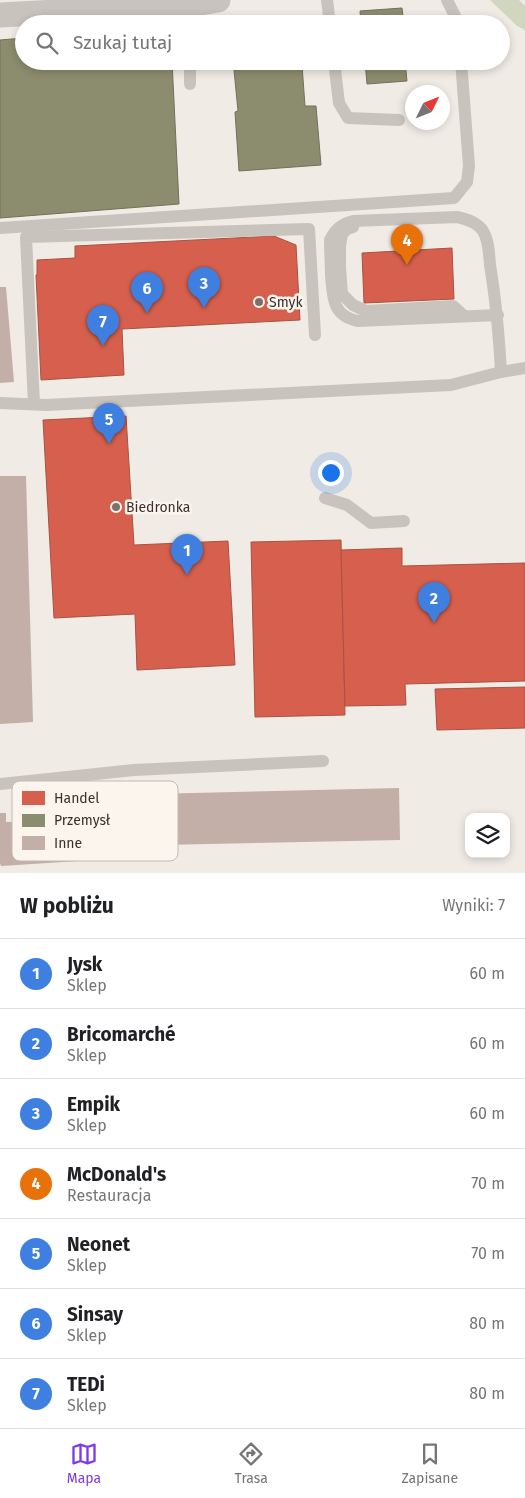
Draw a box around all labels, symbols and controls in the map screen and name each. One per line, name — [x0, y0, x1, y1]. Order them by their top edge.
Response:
search box — [15, 15, 510, 70]
icon: search — [33, 29, 61, 57]
text: Szukaj tutaj — [73, 31, 172, 54]
north arrow — [405, 85, 450, 130]
pin: 4 — [391, 224, 423, 265]
pin: 3 — [188, 267, 220, 308]
pin: 6 — [131, 272, 163, 313]
place label: Smyk — [269, 294, 303, 311]
marker: Smyk — [253, 296, 265, 308]
pin: 7 — [87, 305, 119, 346]
pin: 5 — [93, 403, 125, 444]
your location — [318, 460, 344, 486]
place label: Biedronka — [126, 499, 190, 516]
marker: Biedronka — [110, 501, 122, 513]
pin: 1 — [171, 534, 203, 575]
pin: 2 — [418, 582, 450, 623]
legend — [12, 781, 178, 861]
text: Handel — [54, 790, 99, 807]
text: Przemysł — [54, 812, 111, 829]
map controls — [465, 813, 510, 858]
button: layers — [465, 813, 510, 858]
text: Inne — [54, 835, 82, 852]
text: W pobliżu — [20, 893, 114, 919]
text: Wyniki: 7 — [442, 896, 505, 915]
text: Jysk — [67, 953, 102, 976]
text: 1 — [32, 964, 40, 983]
text: 60 m — [470, 964, 505, 983]
text: Sklep — [67, 976, 107, 995]
text: Bricomarché — [67, 1023, 176, 1046]
text: 2 — [32, 1034, 40, 1053]
text: 60 m — [470, 1034, 505, 1053]
text: Sklep — [67, 1046, 107, 1065]
text: Empik — [67, 1093, 120, 1116]
text: 3 — [32, 1104, 40, 1123]
text: 60 m — [470, 1104, 505, 1123]
text: Sklep — [67, 1116, 107, 1135]
text: McDonald's — [67, 1163, 166, 1186]
text: 4 — [31, 1174, 41, 1193]
text: 70 m — [471, 1174, 505, 1193]
text: Restauracja — [67, 1186, 151, 1205]
text: Neonet — [67, 1233, 130, 1256]
text: 5 — [32, 1244, 40, 1263]
text: 70 m — [471, 1244, 505, 1263]
text: Sklep — [67, 1256, 107, 1275]
text: Sinsay — [67, 1303, 123, 1326]
text: 6 — [31, 1314, 41, 1333]
text: 80 m — [469, 1314, 505, 1333]
text: Sklep — [67, 1326, 107, 1345]
text: TEDi — [67, 1373, 105, 1396]
text: 7 — [32, 1384, 40, 1403]
text: 80 m — [469, 1384, 505, 1403]
text: Sklep — [67, 1396, 107, 1415]
tab: Mapa — [67, 1440, 101, 1487]
tab: Trasa — [235, 1440, 268, 1487]
tab: Zapisane — [401, 1440, 458, 1487]

